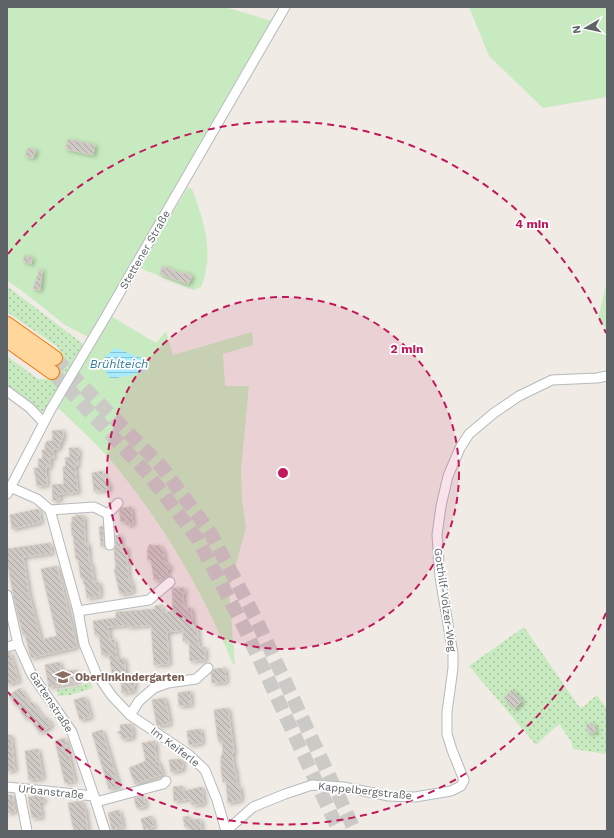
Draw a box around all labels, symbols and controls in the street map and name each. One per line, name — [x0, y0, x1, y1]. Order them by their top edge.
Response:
north arrow — [566, 8, 606, 48]
text: N — [570, 24, 584, 35]
street label: Stettener Straße — [117, 208, 173, 292]
text: 4 min — [515, 217, 549, 231]
text: 2 min — [391, 342, 423, 356]
water label: Brühlteich — [90, 357, 148, 371]
centre of rings — [276, 466, 290, 480]
street label: Gotthilf-Volzer-Weg — [431, 547, 459, 653]
school or university icon: Oberlinkindergarten — [54, 668, 72, 686]
street label: Gartenstraße — [26, 669, 76, 735]
place label: Oberlinkindergarten — [75, 671, 185, 684]
street label: Im Keiferle — [148, 724, 202, 770]
street label: Kappelbergstraße — [317, 780, 413, 802]
street label: Urbanstraße — [17, 782, 85, 802]

